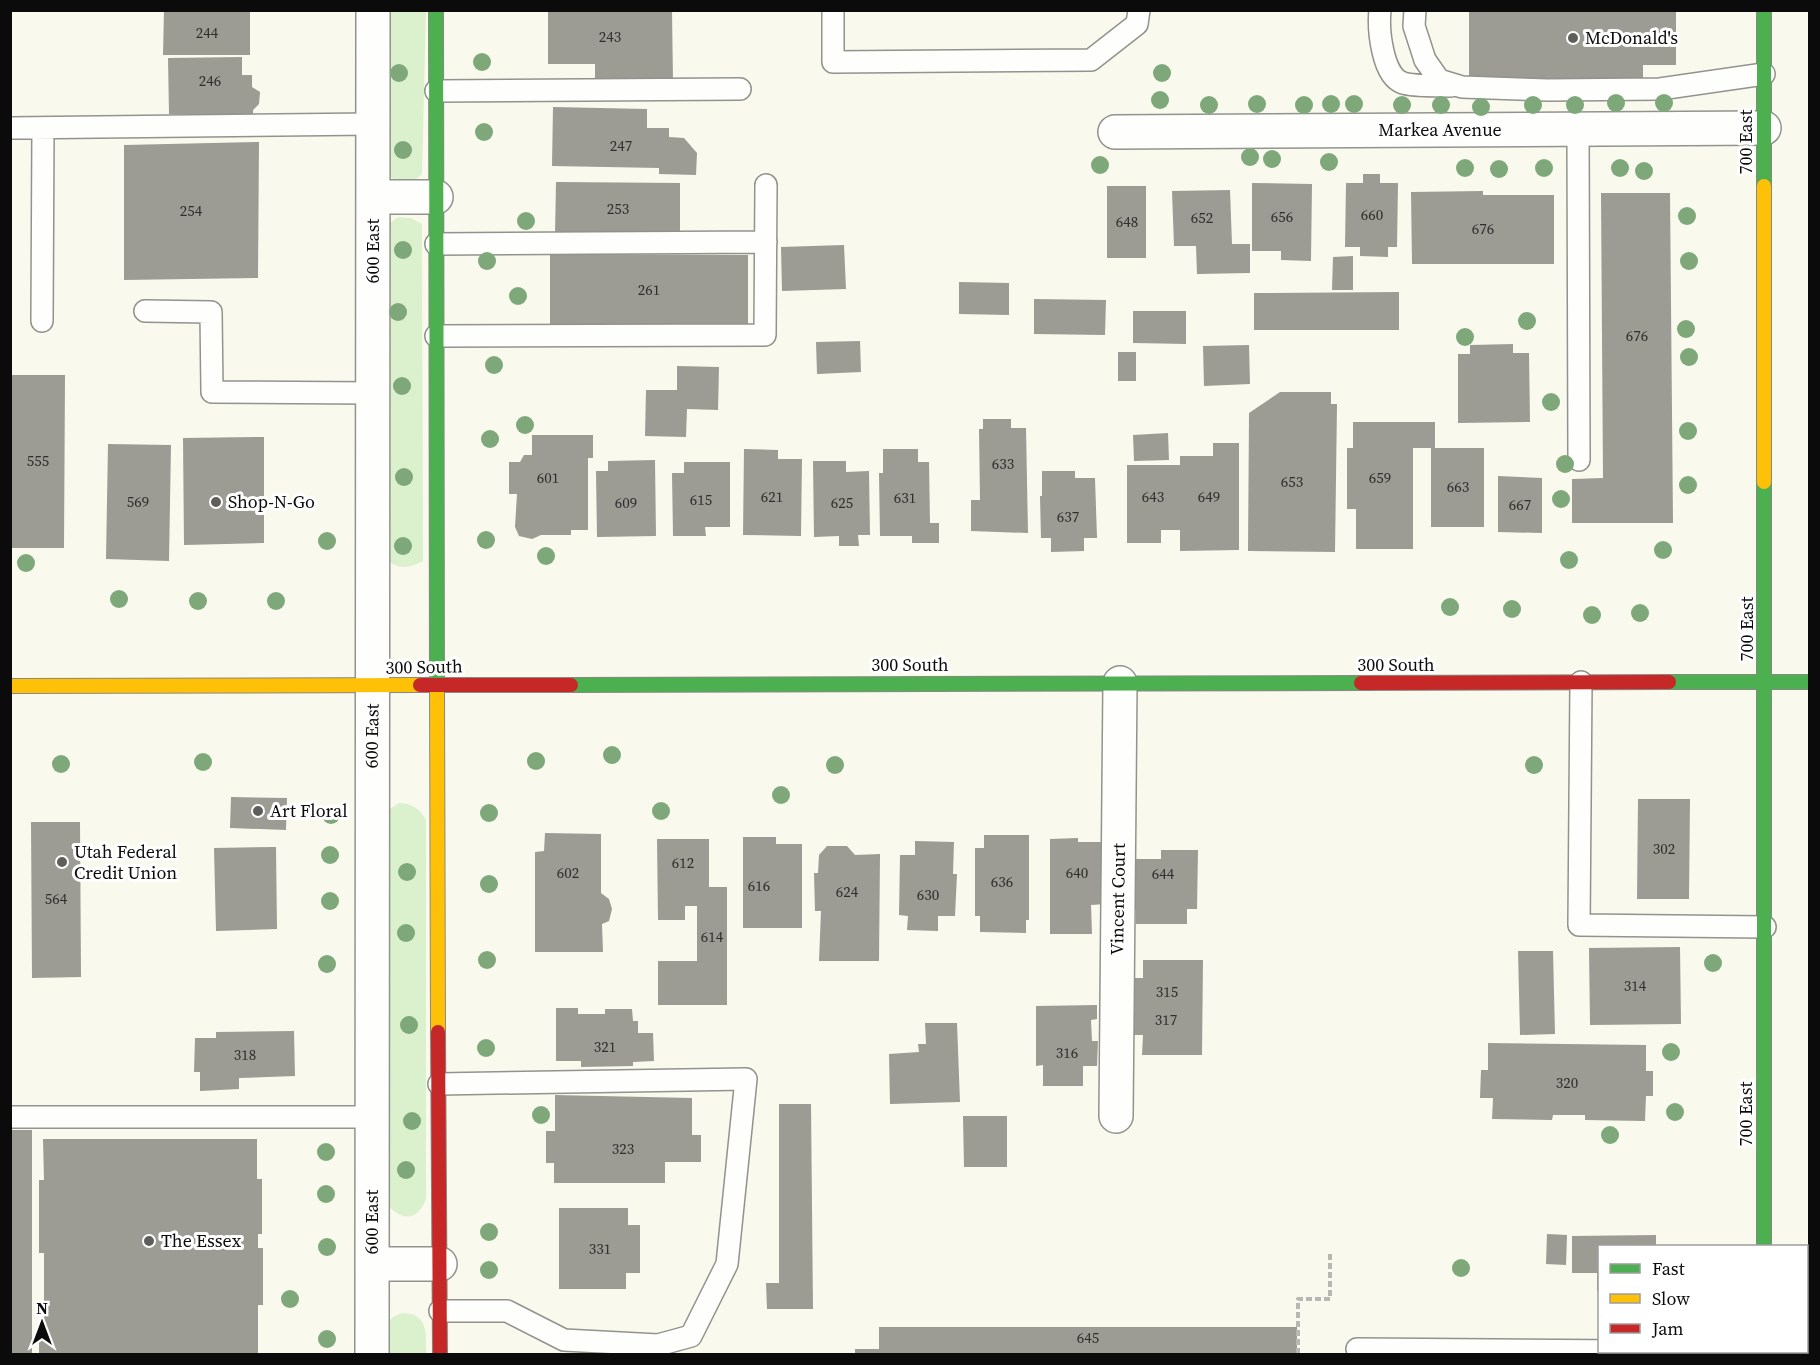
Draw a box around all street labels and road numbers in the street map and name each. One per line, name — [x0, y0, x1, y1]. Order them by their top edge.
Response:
street label: 700 East — [1733, 109, 1758, 174]
street label: Markea Avenue — [1378, 117, 1502, 142]
street label: 600 East — [360, 218, 385, 283]
street label: 700 East — [1734, 596, 1759, 661]
street label: 300 South — [871, 652, 949, 677]
street label: 300 South — [1357, 652, 1435, 677]
street label: 300 South — [385, 653, 463, 680]
street label: 600 East — [358, 703, 385, 769]
street label: Vincent Court — [1104, 843, 1131, 955]
street label: 700 East — [1733, 1081, 1758, 1146]
street label: 600 East — [359, 1189, 384, 1254]

